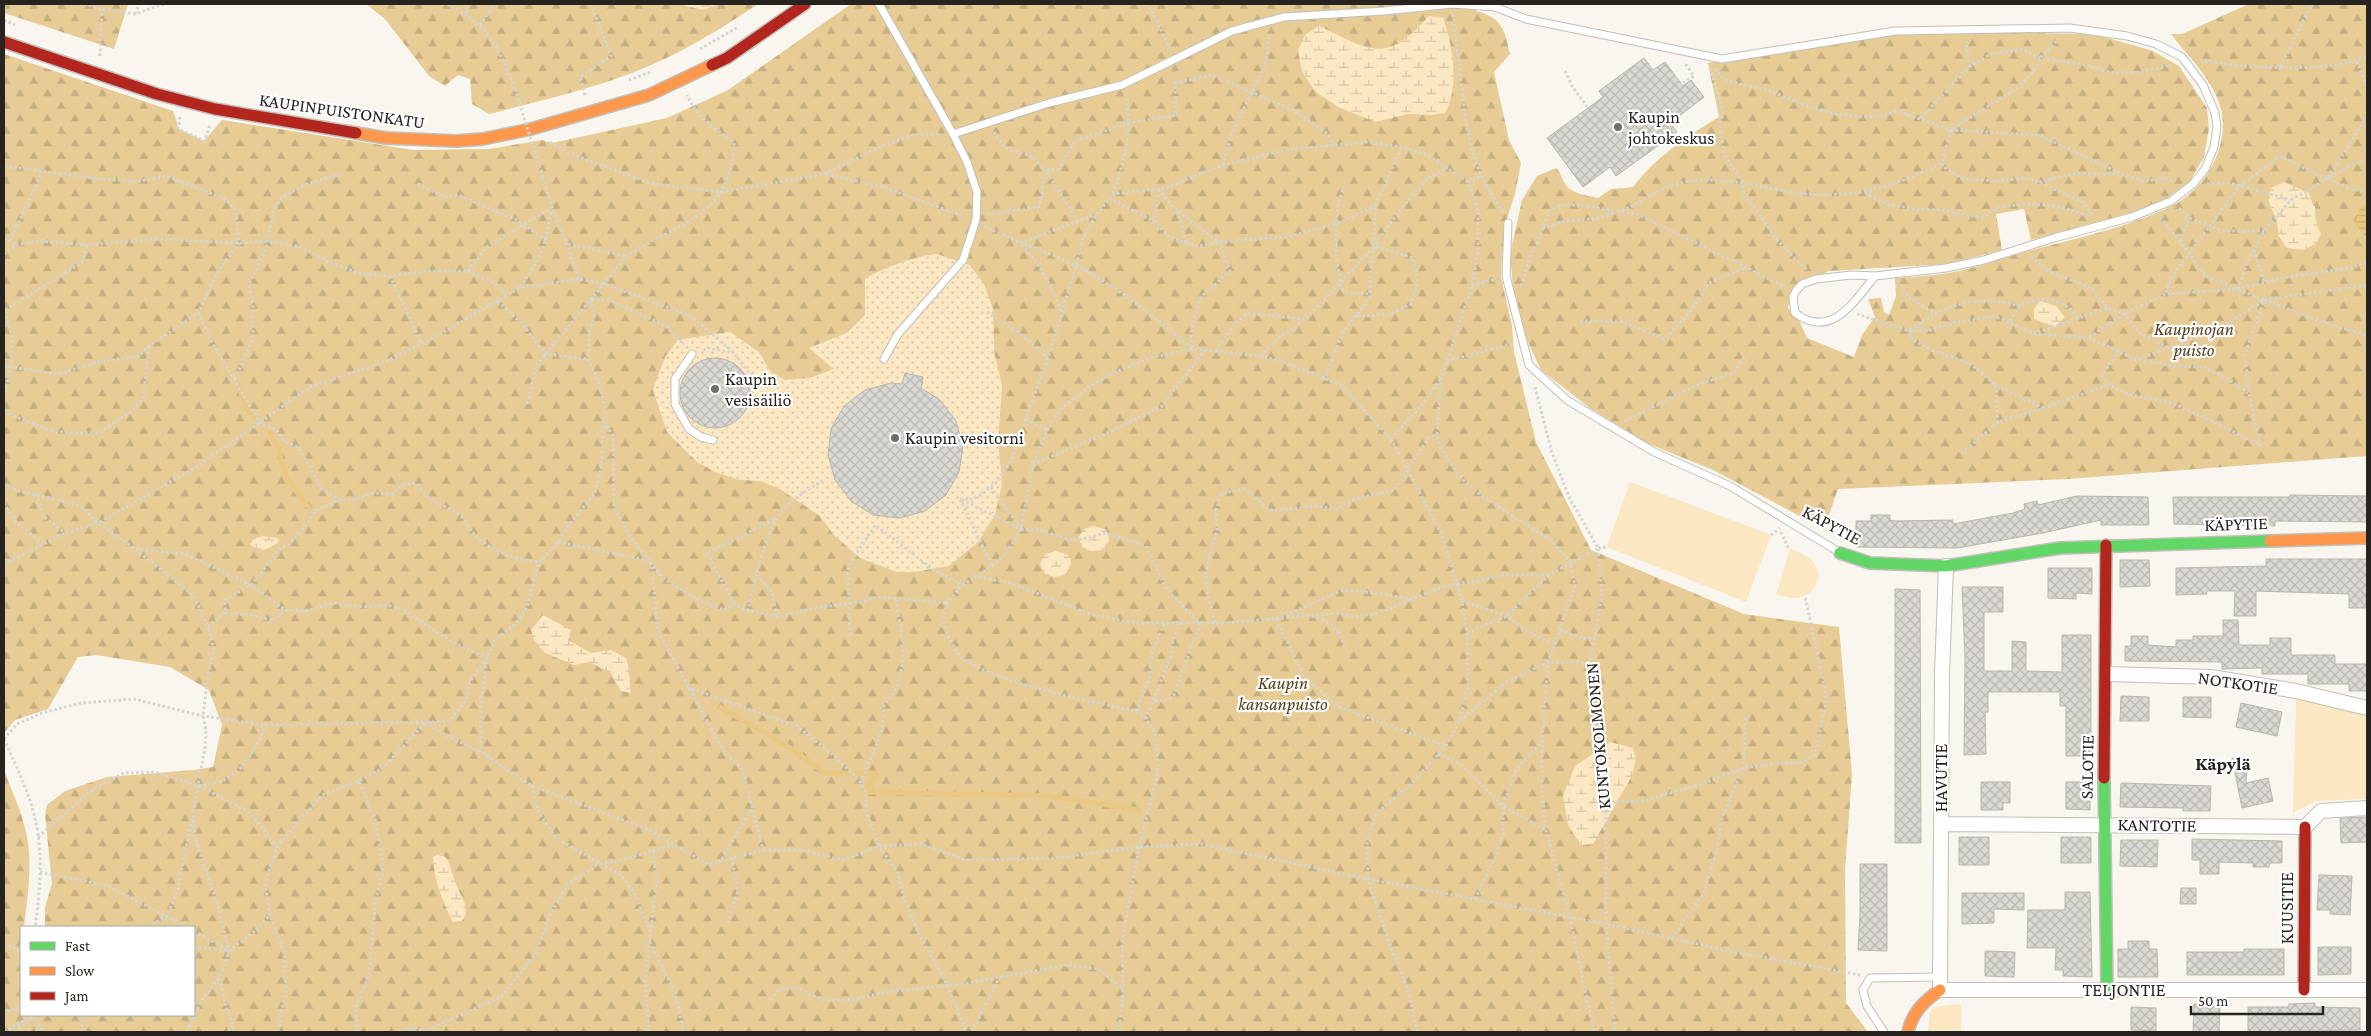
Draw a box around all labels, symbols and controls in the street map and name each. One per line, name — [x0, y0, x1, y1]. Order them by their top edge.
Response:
street label: KAUPINPUISTONKATU — [258, 89, 426, 133]
place label: Kaupin johtokeskus — [1627, 107, 1714, 149]
marker: Kaupin johtokeskus — [1612, 121, 1624, 133]
park label: Kaupinojan puisto — [2154, 319, 2234, 360]
place label: Kaupin vesisäiliö — [724, 369, 791, 410]
marker: Kaupin vesisäiliö — [709, 383, 721, 395]
place label: Kaupin vesitorni — [905, 428, 1024, 448]
marker: Kaupin vesitorni — [889, 432, 901, 444]
street label: KÄPYTIE — [1799, 501, 1865, 549]
street label: KÄPYTIE — [2204, 513, 2268, 535]
street label: KUNTOKOLMONEN — [1582, 662, 1614, 810]
street label: NOTKOTIE — [2197, 667, 2280, 699]
park label: Kaupin kansanpuisto — [1238, 673, 1328, 714]
street label: SALOTIE — [2076, 734, 2098, 799]
street label: HAVUTIE — [1931, 744, 1951, 812]
district label: Käpylä — [2195, 753, 2252, 774]
street label: KANTOTIE — [2118, 814, 2197, 836]
street label: KUUSITIE — [2277, 872, 2297, 944]
legend — [20, 926, 195, 1016]
text: Fast — [65, 938, 91, 954]
text: Slow — [65, 963, 95, 979]
street label: TELJONTIE — [2083, 980, 2166, 1000]
scale bar — [2191, 984, 2324, 1016]
text: Jam — [63, 988, 88, 1005]
text: 50 m — [2198, 993, 2228, 1009]

